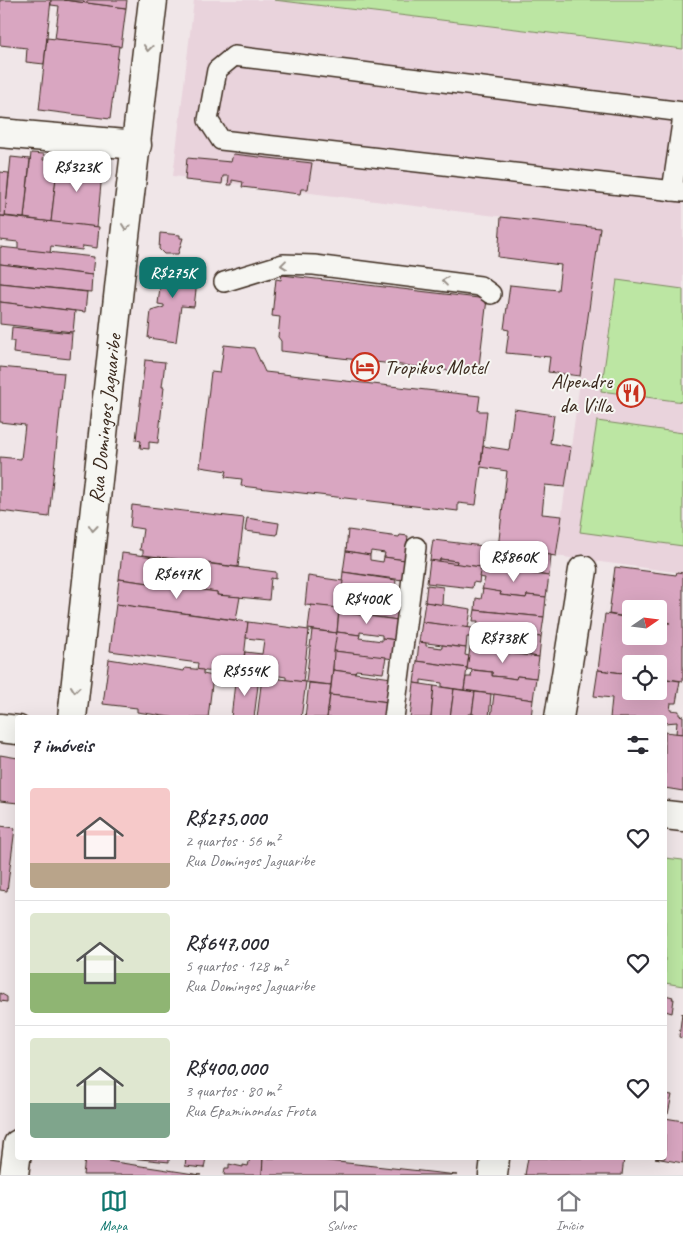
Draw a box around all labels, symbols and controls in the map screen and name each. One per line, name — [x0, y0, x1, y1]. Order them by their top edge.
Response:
one-way arrow — [142, 45, 153, 53]
pin: R$323K — [36, 150, 118, 193]
text: R$323K — [54, 157, 100, 177]
one-way arrow — [121, 224, 132, 232]
pin: R$275K — [132, 256, 214, 299]
one-way arrow — [279, 259, 287, 270]
text: R$275K — [150, 263, 196, 283]
one-way arrow — [441, 277, 449, 287]
street label: Rua Domingos Jaguaribe — [83, 331, 127, 505]
hotel icon: Tropikus Motel — [350, 352, 380, 382]
place label: Tropikus Motel — [384, 354, 490, 380]
place label: Alpendre da Villa — [551, 368, 614, 418]
restaurant icon: Alpendre da Villa — [616, 378, 646, 408]
one-way arrow — [88, 524, 99, 532]
pin: R$860K — [473, 540, 555, 583]
text: R$860K — [491, 547, 537, 567]
pin: R$647K — [136, 558, 218, 600]
text: R$647K — [154, 564, 200, 584]
pin: R$400K — [326, 582, 408, 625]
text: R$400K — [344, 589, 390, 609]
north arrow — [622, 600, 668, 645]
map controls — [622, 600, 667, 700]
pin: R$738K — [462, 622, 544, 664]
text: R$738K — [480, 628, 526, 648]
pin: R$554K — [204, 654, 286, 697]
button: locate — [622, 655, 667, 700]
text: R$554K — [222, 661, 268, 681]
one-way arrow — [70, 686, 81, 694]
icon: filters — [624, 731, 652, 759]
text: 7 imóveis — [30, 732, 93, 758]
text: R$275,000 — [185, 805, 266, 831]
icon: home — [70, 808, 130, 868]
icon: heart — [624, 824, 652, 852]
text: 2 quartos · 56 m² — [185, 831, 280, 851]
text: Rua Domingos Jaguaribe — [185, 851, 314, 871]
text: R$647,000 — [185, 930, 267, 956]
icon: home — [70, 933, 130, 993]
icon: heart — [624, 949, 652, 977]
text: 5 quartos · 128 m² — [185, 956, 287, 976]
text: Rua Domingos Jaguaribe — [185, 976, 314, 996]
text: R$400,000 — [185, 1055, 267, 1081]
icon: home — [70, 1058, 130, 1118]
icon: heart — [624, 1074, 652, 1102]
text: 3 quartos · 80 m² — [185, 1081, 280, 1101]
text: Rua Epaminondas Frota — [185, 1101, 316, 1121]
tab: Mapa — [100, 1187, 128, 1234]
tab: Salvos — [327, 1187, 356, 1234]
tab: Início — [555, 1187, 583, 1234]

